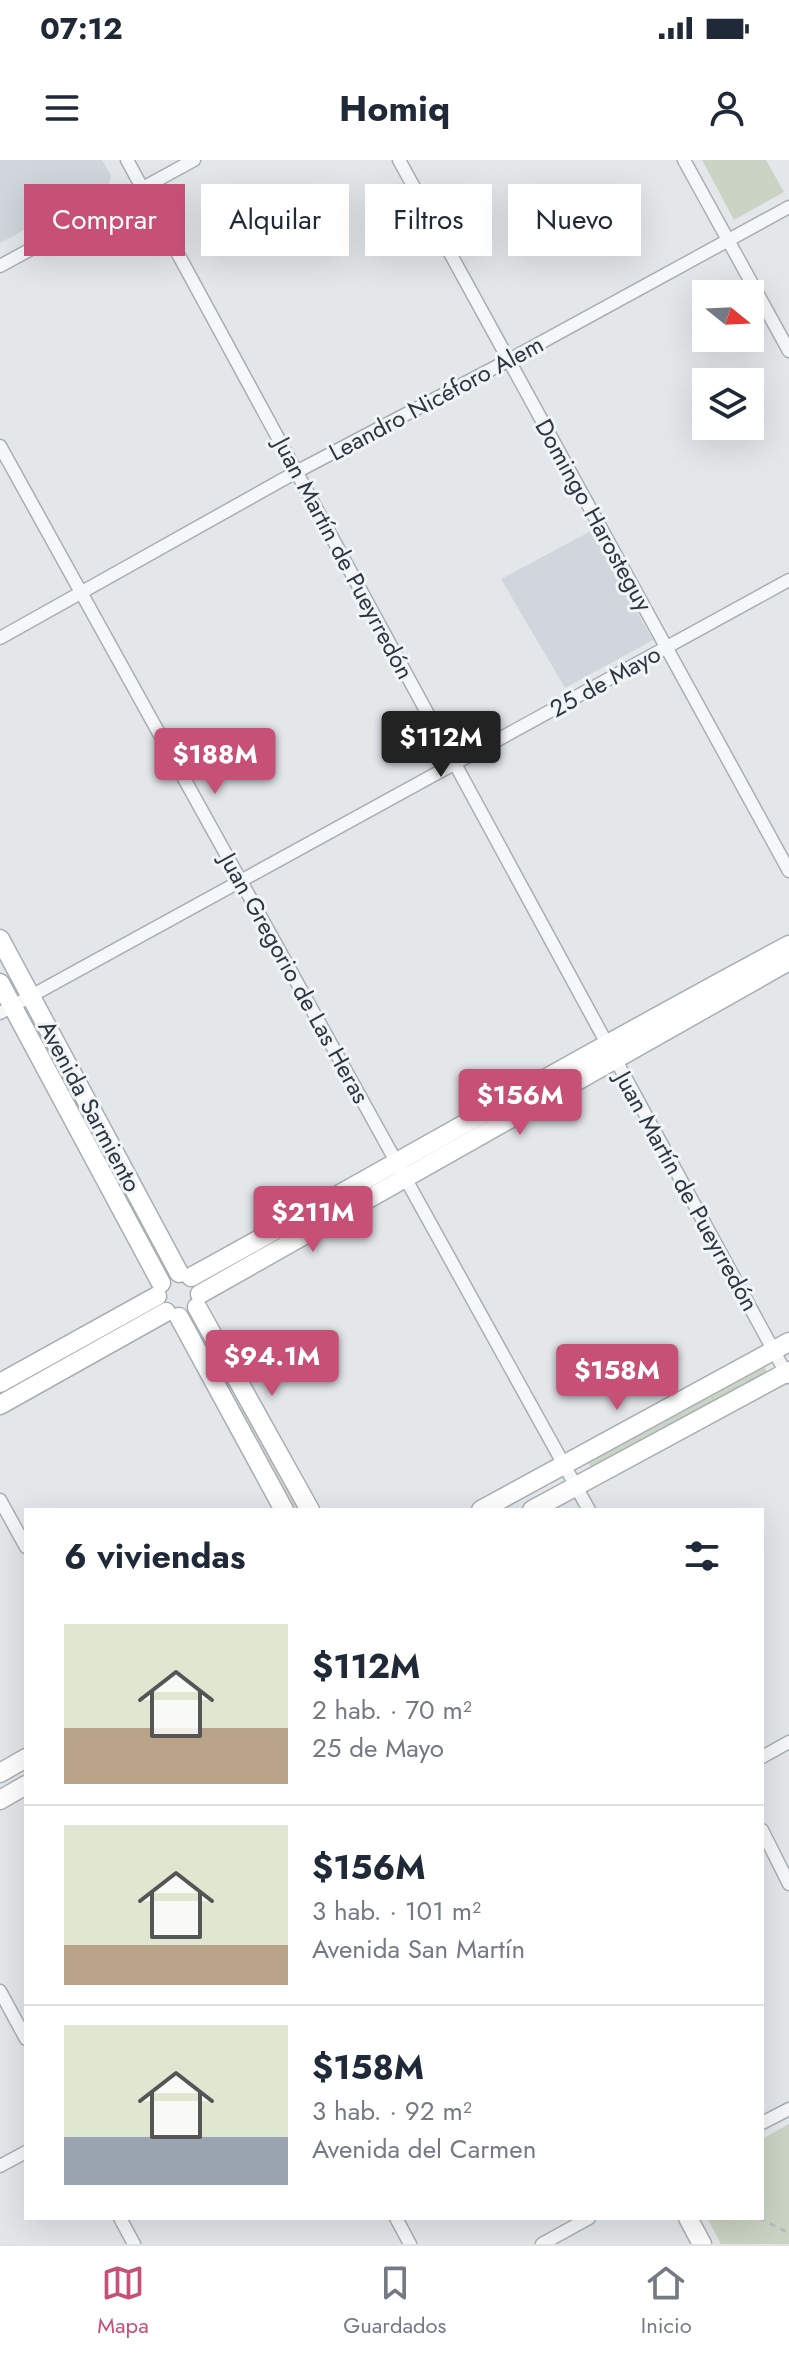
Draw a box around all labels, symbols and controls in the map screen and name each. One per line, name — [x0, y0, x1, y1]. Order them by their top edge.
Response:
text: 07:12 — [40, 7, 123, 50]
text: Homiq — [339, 82, 450, 134]
icon: menu — [40, 86, 84, 130]
icon: person — [705, 86, 749, 130]
chip: Comprar — [24, 184, 185, 256]
chip: Alquilar — [201, 184, 349, 256]
chip: Filtros — [365, 184, 492, 256]
chip: Nuevo — [508, 184, 641, 256]
north arrow — [692, 280, 764, 352]
map controls — [692, 280, 764, 440]
street label: Leandro Nicéforo Alem — [323, 327, 549, 469]
button: layers — [692, 368, 764, 440]
street label: Domingo Harosteguy — [527, 412, 662, 618]
street label: Juan Martín de Pueyrredón — [264, 428, 423, 685]
street label: 25 de Mayo — [543, 636, 667, 726]
pin: $112M — [385, 711, 497, 779]
text: $112M — [400, 718, 482, 756]
pin: $188M — [159, 728, 271, 796]
text: $188M — [172, 735, 258, 773]
street label: Juan Gregorio de Las Heras — [210, 844, 379, 1110]
street label: Avenida Sarmiento — [30, 1014, 150, 1198]
street label: Juan Martín de Pueyrredón — [605, 1062, 768, 1317]
pin: $156M — [464, 1069, 576, 1137]
text: $156M — [477, 1076, 563, 1114]
pin: $211M — [257, 1186, 369, 1254]
text: $211M — [272, 1193, 354, 1231]
pin: $94.1M — [207, 1330, 337, 1398]
text: $94.1M — [224, 1337, 320, 1375]
pin: $158M — [561, 1344, 673, 1412]
text: $158M — [574, 1351, 660, 1389]
text: 6 viviendas — [64, 1532, 245, 1581]
icon: filters — [680, 1534, 724, 1578]
text: $112M — [312, 1642, 420, 1691]
icon: home — [128, 1656, 224, 1752]
text: 2 hab. · 70 m² — [312, 1691, 472, 1729]
text: 25 de Mayo — [312, 1729, 444, 1767]
text: $156M — [312, 1843, 425, 1892]
icon: home — [128, 1857, 224, 1953]
text: 3 hab. · 101 m² — [312, 1892, 481, 1930]
text: Avenida San Martín — [312, 1930, 525, 1968]
text: $158M — [312, 2043, 424, 2092]
icon: home — [128, 2057, 224, 2153]
text: 3 hab. · 92 m² — [312, 2092, 472, 2130]
text: Avenida del Carmen — [312, 2130, 536, 2168]
tab: Mapa — [97, 2261, 149, 2341]
tab: Guardados — [343, 2261, 446, 2341]
tab: Inicio — [641, 2261, 692, 2341]

